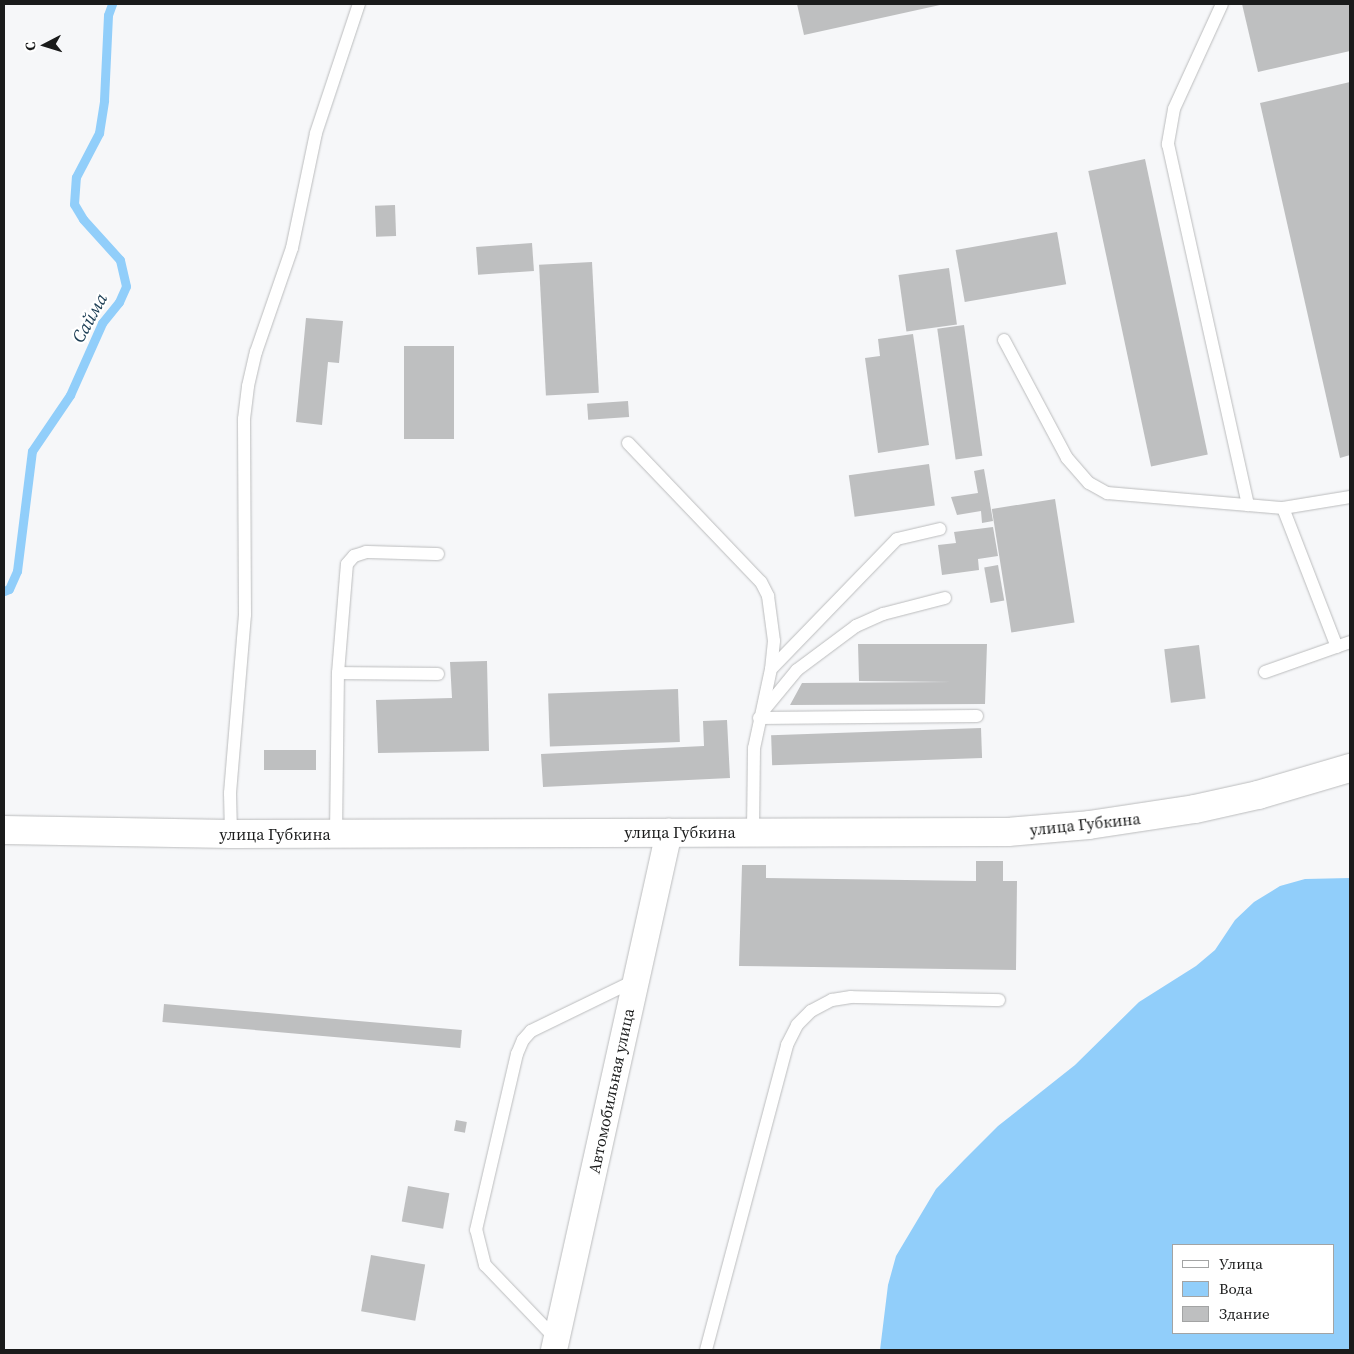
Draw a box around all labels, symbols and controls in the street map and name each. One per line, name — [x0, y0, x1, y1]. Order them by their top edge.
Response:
north arrow — [20, 20, 70, 70]
text: С — [20, 41, 40, 52]
water label: Сайма — [68, 290, 112, 346]
street label: улица Губкина — [1029, 809, 1141, 839]
street label: улица Губкина — [624, 822, 736, 842]
street label: улица Губкина — [219, 824, 331, 844]
street label: Автомобильная улица — [584, 1007, 638, 1175]
legend — [1172, 1244, 1334, 1334]
text: Улица — [1219, 1253, 1263, 1274]
text: Вода — [1219, 1278, 1253, 1299]
text: Здание — [1219, 1303, 1270, 1324]

